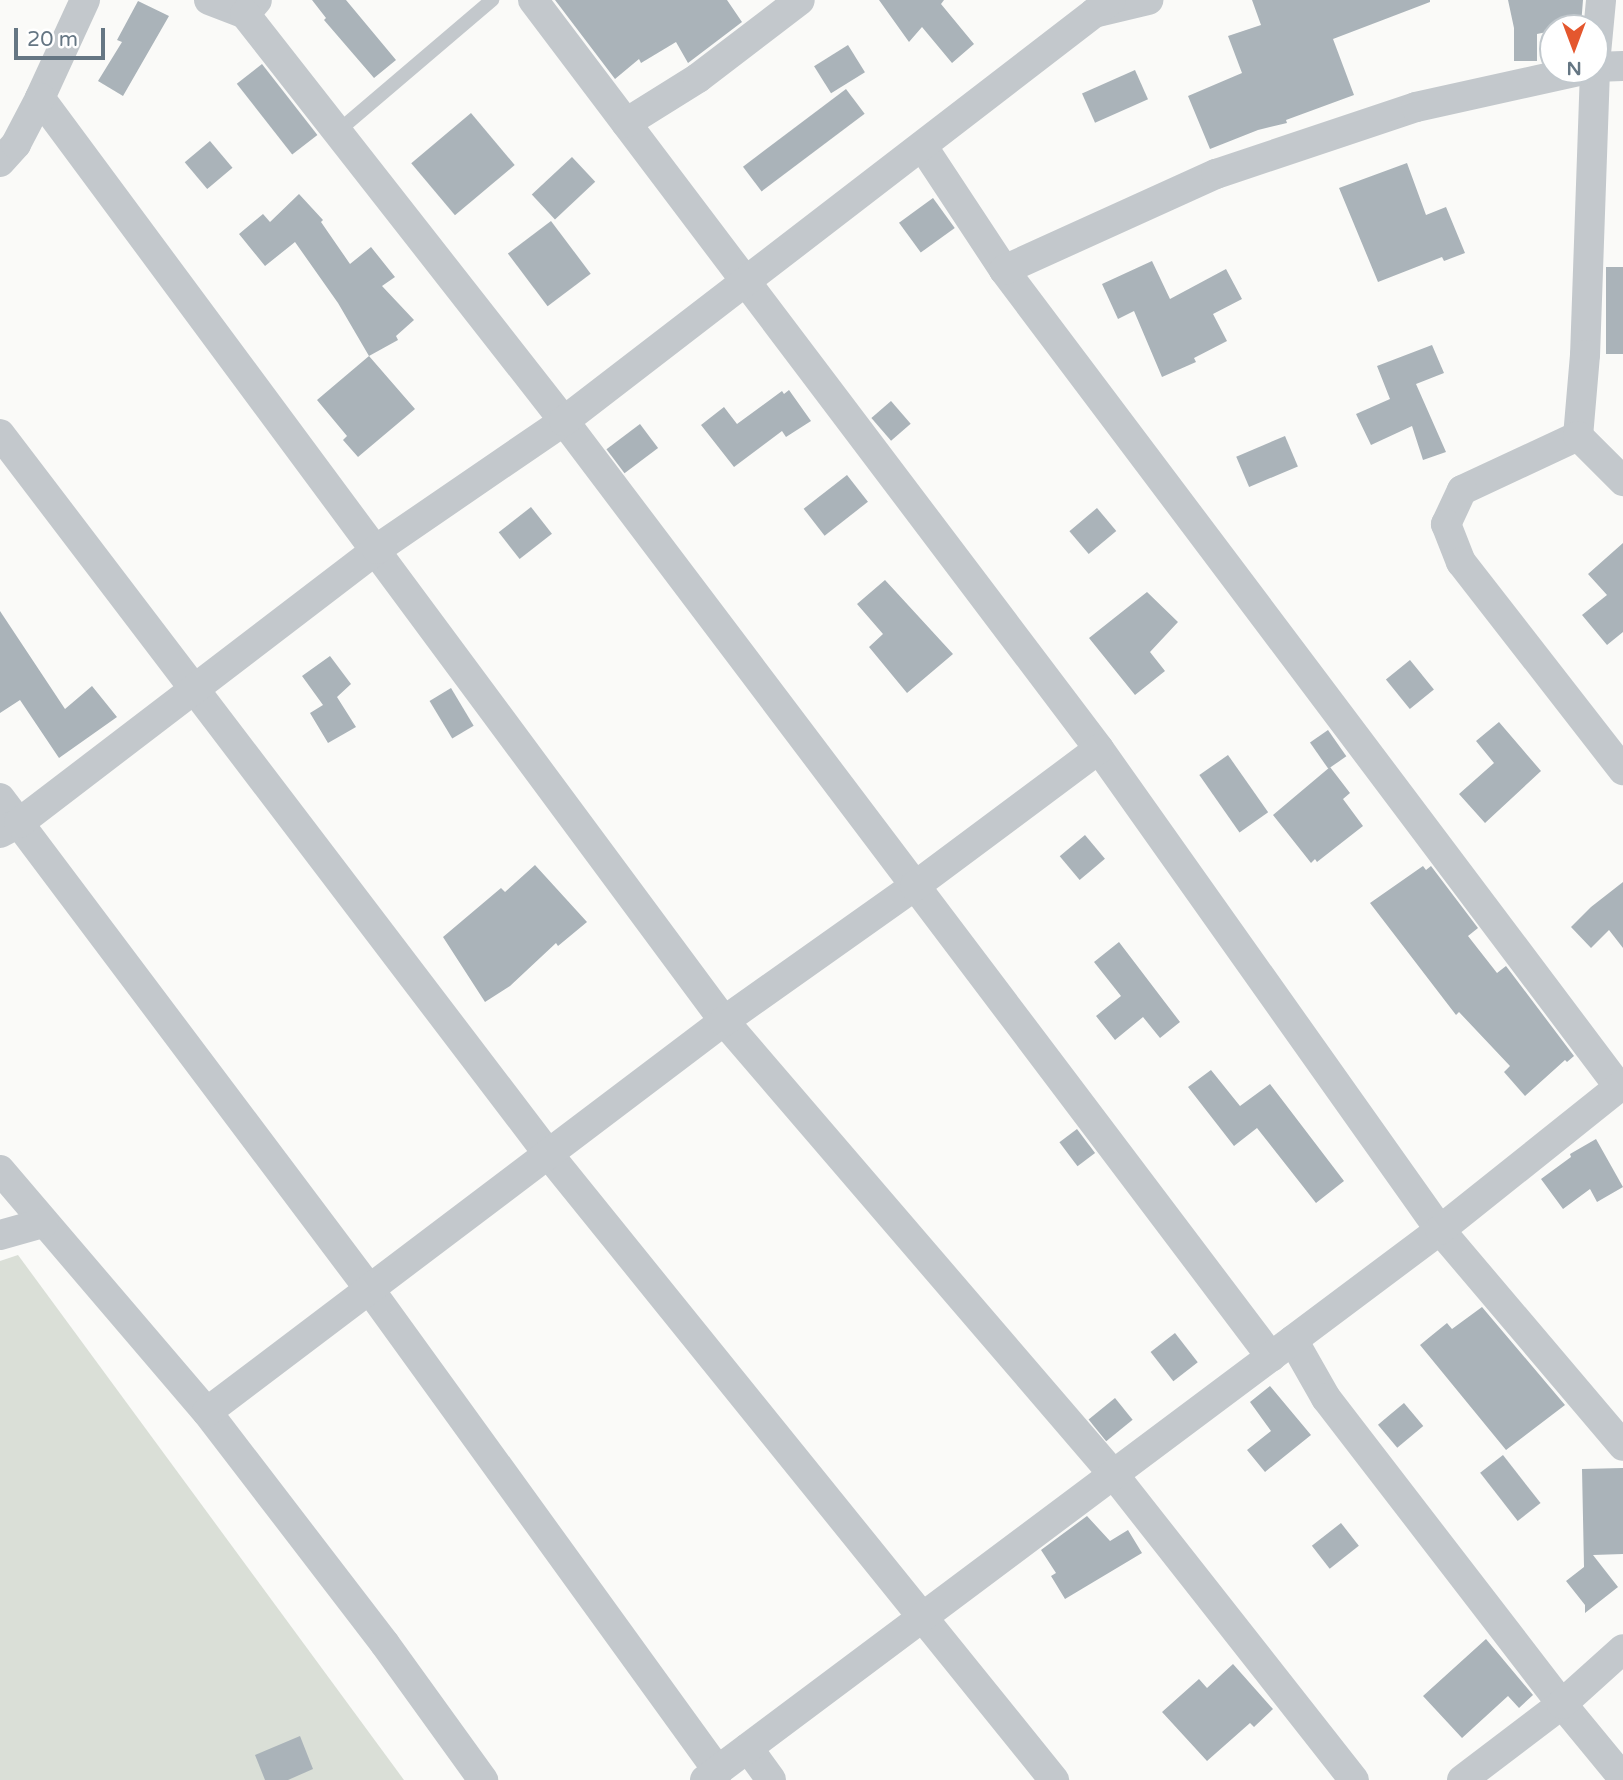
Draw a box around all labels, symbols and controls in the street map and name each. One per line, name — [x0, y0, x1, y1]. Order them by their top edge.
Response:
scale bar — [18, 14, 108, 58]
north arrow — [1539, 14, 1609, 84]
text: 20 m — [27, 27, 78, 52]
text: N — [1566, 57, 1582, 79]

